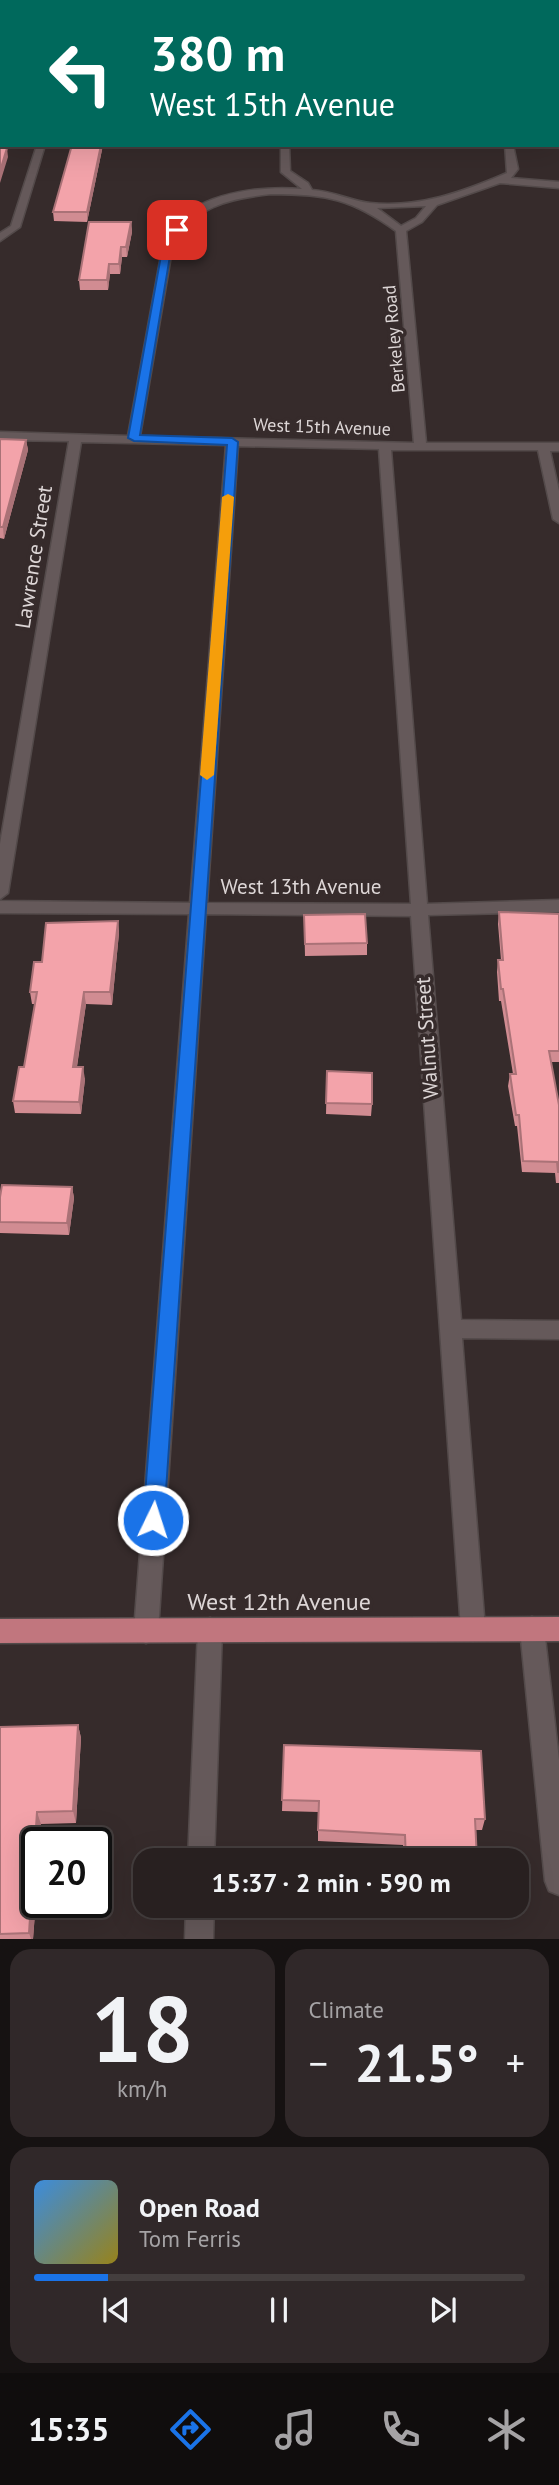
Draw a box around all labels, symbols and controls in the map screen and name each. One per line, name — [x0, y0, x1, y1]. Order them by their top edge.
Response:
text: 380 m — [150, 21, 285, 85]
icon: left — [35, 28, 126, 119]
text: West 15th Avenue — [150, 83, 395, 125]
pin — [147, 200, 207, 260]
icon: arrive — [158, 211, 196, 249]
street label: Berkeley Road — [377, 284, 410, 394]
street label: West 15th Avenue — [253, 413, 391, 440]
street label: Lawrence Street — [9, 483, 58, 630]
street label: West 13th Avenue — [221, 873, 381, 900]
street label: Walnut Street — [409, 976, 444, 1100]
position arrow — [116, 1483, 190, 1557]
street label: West 12th Avenue — [187, 1586, 371, 1617]
speed limit sign: 20 — [21, 1827, 112, 1918]
text: 15:37 · 2 min · 590 m — [211, 1866, 451, 1899]
text: 18 — [91, 1969, 194, 2087]
text: Climate — [309, 1995, 384, 2024]
text: 21.5° — [355, 2029, 479, 2096]
text: − — [309, 2038, 328, 2087]
text: + — [506, 2038, 525, 2087]
text: km/h — [117, 2074, 167, 2103]
text: Open Road — [139, 2191, 260, 2224]
text: Tom Ferris — [139, 2224, 241, 2253]
icon: previous — [97, 2291, 135, 2329]
icon: pause — [260, 2291, 298, 2329]
icon: next — [424, 2291, 462, 2329]
icon: directions — [166, 2405, 215, 2454]
icon: music — [271, 2405, 320, 2454]
icon: phone — [376, 2405, 425, 2454]
icon: climate — [482, 2405, 531, 2454]
text: 15:35 — [28, 2408, 109, 2450]

